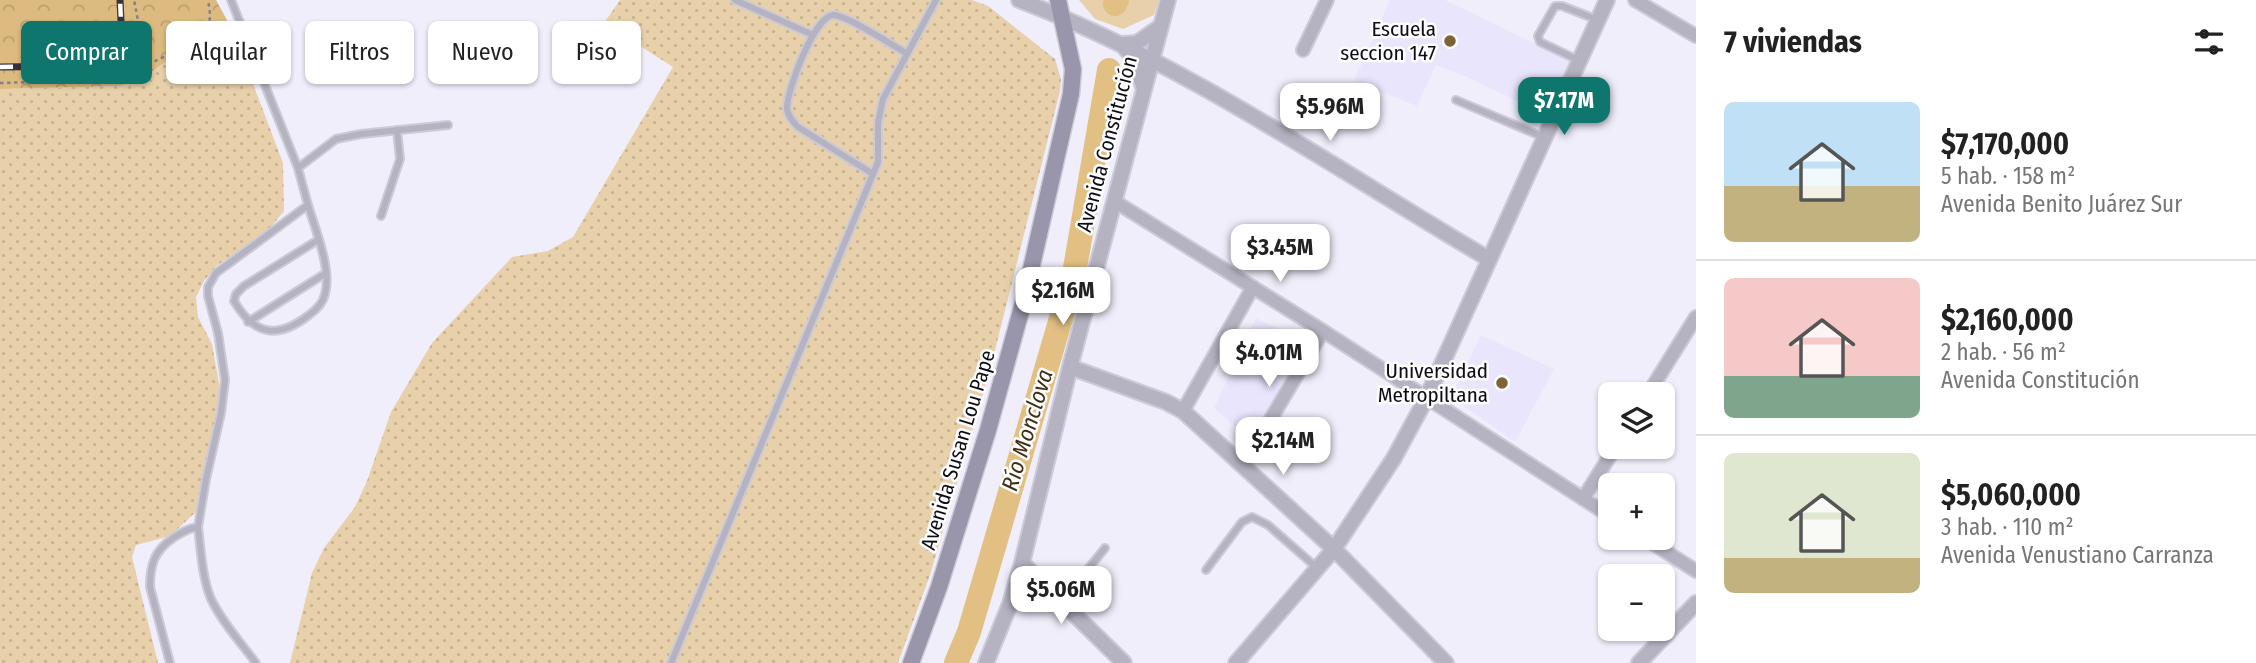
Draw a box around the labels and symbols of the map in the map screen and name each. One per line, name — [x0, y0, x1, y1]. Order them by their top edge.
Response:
place label: Escuela seccion 147 — [1340, 16, 1436, 66]
marker: Escuela seccion 147 — [1442, 33, 1458, 49]
street label: Avenida Constitución — [1071, 53, 1143, 235]
pin: $7.17M — [1507, 78, 1621, 137]
pin: $5.96M — [1273, 83, 1387, 143]
pin: $3.45M — [1223, 224, 1337, 284]
pin: $2.16M — [1006, 268, 1120, 327]
pin: $4.01M — [1212, 330, 1326, 389]
street label: Avenida Susan Lou Pape — [915, 347, 1001, 553]
place label: Universidad Metropiltana — [1378, 358, 1488, 408]
water label: Río Monclova — [995, 366, 1059, 494]
marker: Universidad Metropiltana — [1494, 375, 1510, 391]
pin: $2.14M — [1226, 418, 1340, 477]
pin: $5.06M — [1004, 566, 1118, 626]

